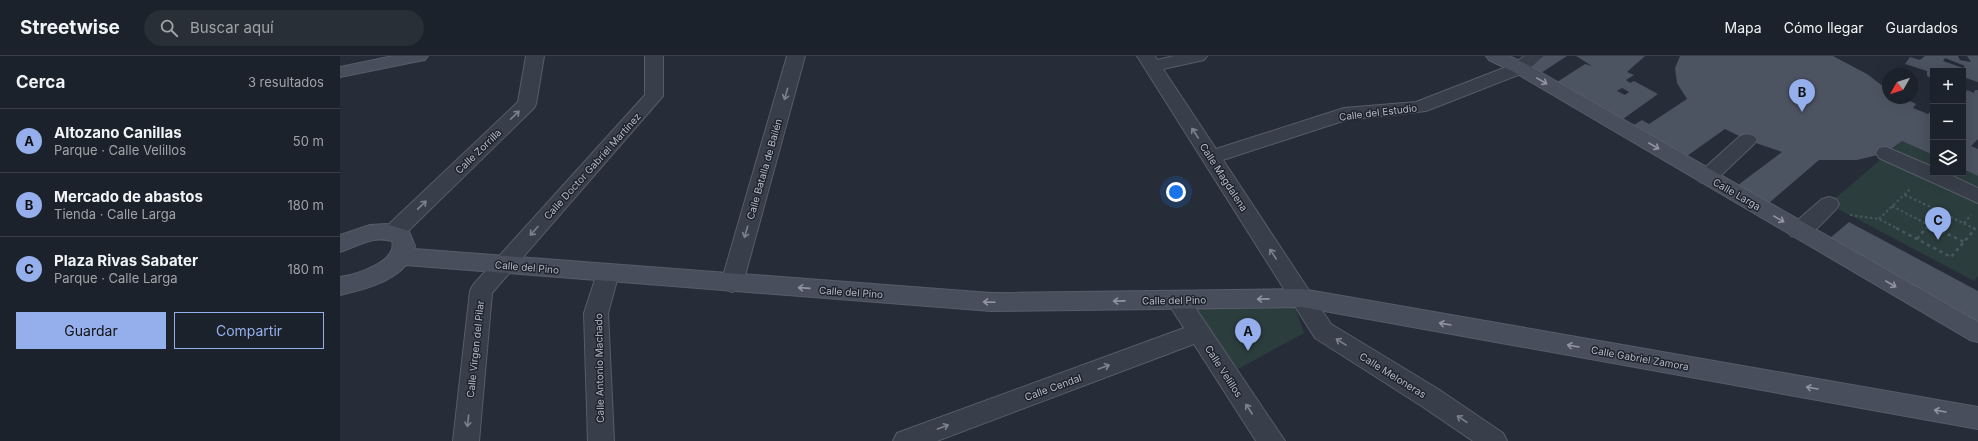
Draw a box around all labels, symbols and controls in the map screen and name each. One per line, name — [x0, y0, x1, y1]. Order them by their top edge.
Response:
search box — [144, 10, 424, 46]
text: Streetwise — [20, 16, 120, 39]
icon: search — [158, 17, 180, 39]
text: Buscar aquí — [190, 18, 274, 37]
text: Mapa — [1725, 19, 1762, 36]
text: Cómo llegar — [1784, 19, 1864, 36]
text: Guardados — [1886, 19, 1958, 36]
north arrow — [1882, 68, 1918, 104]
map controls — [1930, 68, 1966, 176]
button: + — [1930, 68, 1966, 104]
text: Cerca — [16, 72, 65, 92]
text: 3 resultados — [248, 74, 324, 90]
one-way arrow — [1536, 77, 1548, 85]
pin: B — [1789, 79, 1815, 112]
one-way arrow — [781, 87, 789, 100]
street label: Calle del Estudio — [1338, 101, 1418, 123]
button: − — [1930, 104, 1966, 140]
one-way arrow — [510, 110, 520, 120]
street label: Calle Doctor Gabriel Martínez — [541, 110, 643, 222]
street label: Calle Batalla de Bailén — [744, 117, 784, 221]
text: Altozano Canillas — [54, 123, 182, 142]
street label: Calle Zorrilla — [452, 126, 504, 176]
one-way arrow — [1191, 127, 1199, 139]
text: A — [24, 133, 34, 149]
text: 50 m — [293, 133, 324, 149]
button: layers — [1930, 140, 1966, 176]
street label: Calle Magdalena — [1198, 141, 1250, 213]
text: Parque · Calle Velillos — [54, 142, 186, 158]
one-way arrow — [1648, 143, 1660, 151]
street label: Calle Larga — [1711, 176, 1763, 212]
your location — [1166, 182, 1186, 202]
text: Mercado de abastos — [54, 187, 203, 206]
text: B — [25, 197, 33, 213]
text: 180 m — [287, 197, 324, 213]
one-way arrow — [417, 200, 427, 210]
text: Tienda · Calle Larga — [54, 206, 176, 222]
pin: C — [1925, 207, 1951, 240]
one-way arrow — [1773, 215, 1785, 223]
one-way arrow — [742, 225, 749, 238]
one-way arrow — [529, 226, 539, 236]
one-way arrow — [1269, 248, 1277, 260]
text: Plaza Rivas Sabater — [54, 251, 198, 270]
street label: Calle del Pino — [494, 258, 560, 276]
text: C — [24, 261, 34, 277]
text: 180 m — [287, 261, 324, 277]
text: Parque · Calle Larga — [54, 270, 178, 286]
one-way arrow — [1885, 280, 1897, 288]
one-way arrow — [798, 284, 811, 292]
street label: Calle del Pino — [819, 284, 883, 300]
street label: Calle del Pino — [1142, 293, 1206, 307]
one-way arrow — [1257, 295, 1270, 303]
one-way arrow — [1113, 297, 1126, 305]
one-way arrow — [983, 298, 996, 306]
street label: Calle Virgen del Pilar — [464, 300, 486, 398]
button: Guardar — [16, 312, 166, 349]
button: Compartir — [174, 312, 324, 349]
street label: Calle Antonio Machado — [592, 313, 606, 423]
pin: A — [1235, 318, 1261, 351]
one-way arrow — [1439, 320, 1452, 328]
one-way arrow — [1336, 338, 1347, 346]
one-way arrow — [1567, 342, 1580, 350]
street label: Calle Velillos — [1203, 343, 1245, 399]
street label: Calle Gabriel Zamora — [1590, 343, 1690, 373]
street label: Calle Meloneras — [1358, 350, 1428, 400]
one-way arrow — [1098, 363, 1110, 371]
street label: Calle Cendal — [1023, 371, 1083, 403]
one-way arrow — [1805, 384, 1818, 392]
one-way arrow — [1245, 403, 1253, 415]
one-way arrow — [1933, 407, 1946, 415]
one-way arrow — [464, 414, 472, 427]
one-way arrow — [1457, 415, 1468, 423]
one-way arrow — [936, 423, 948, 431]

